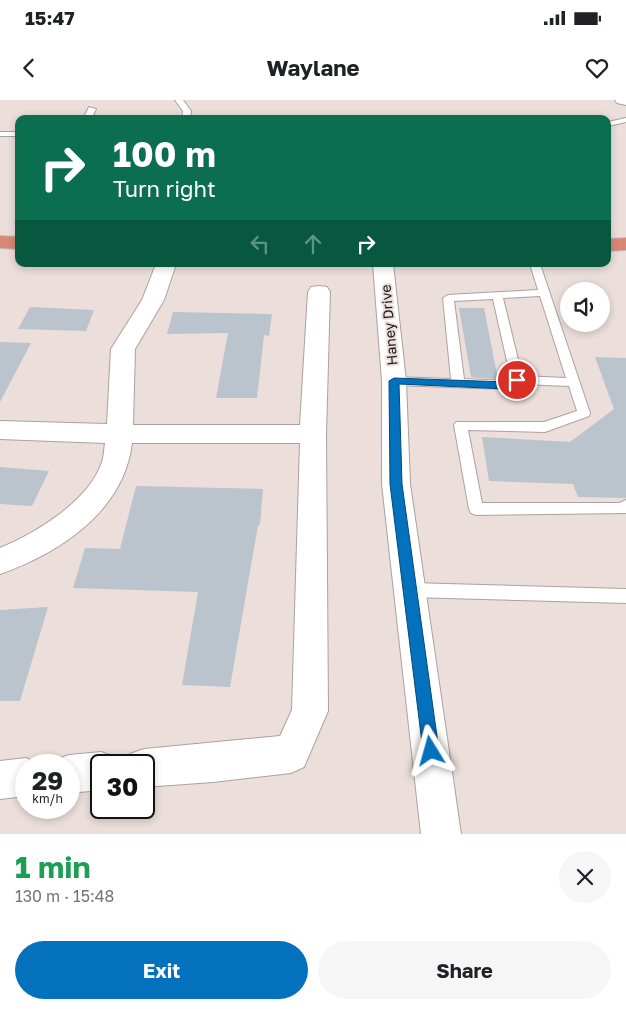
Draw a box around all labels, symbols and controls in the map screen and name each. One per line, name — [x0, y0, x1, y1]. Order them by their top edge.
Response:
text: 15:47 — [25, 6, 75, 29]
icon: back — [15, 54, 43, 82]
text: Waylane — [267, 54, 359, 81]
icon: heart — [583, 54, 611, 82]
text: 100 m — [113, 133, 216, 175]
icon: right — [30, 135, 95, 200]
text: Turn right — [113, 175, 216, 202]
icon: left — [246, 230, 274, 258]
icon: ahead — [299, 230, 327, 258]
icon: right — [352, 230, 380, 258]
map controls — [560, 282, 610, 332]
button: sound — [560, 282, 610, 332]
street label: Haney Drive — [377, 284, 401, 366]
pin — [496, 359, 538, 401]
icon: arrive — [503, 366, 531, 394]
position arrow — [404, 724, 456, 776]
speed limit sign: 30 — [90, 754, 155, 819]
text: 29 — [32, 765, 63, 796]
text: km/h — [32, 791, 63, 806]
text: 1 min — [15, 849, 91, 885]
button: close — [559, 851, 611, 903]
text: 130 m · 15:48 — [15, 886, 114, 906]
button: Exit — [15, 941, 308, 999]
button: Share — [318, 941, 611, 999]

